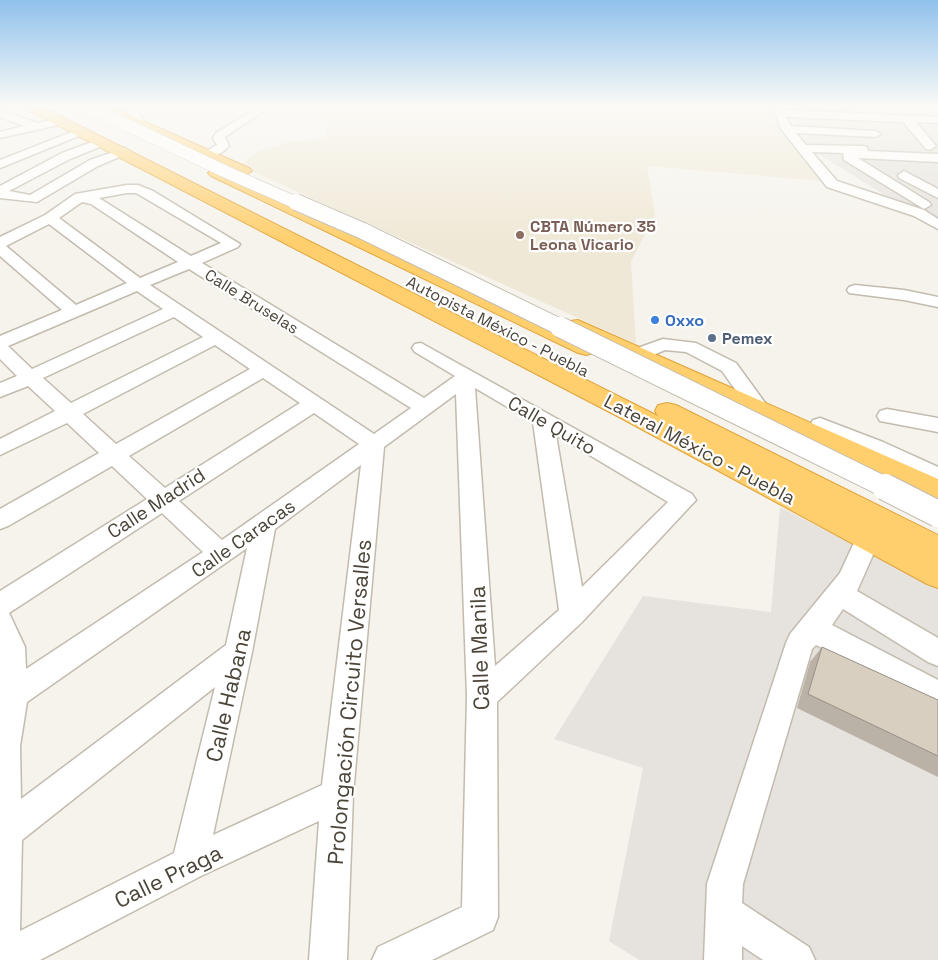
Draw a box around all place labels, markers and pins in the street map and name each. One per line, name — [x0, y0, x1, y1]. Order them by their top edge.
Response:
place label: CBTA Número 35 Leona Vicario — [530, 216, 656, 255]
marker: CBTA Número 35 Leona Vicario — [514, 229, 526, 241]
place label: Oxxo — [665, 310, 704, 331]
marker: Oxxo — [649, 314, 661, 326]
place label: Pemex — [722, 328, 773, 349]
marker: Pemex — [706, 332, 718, 344]

